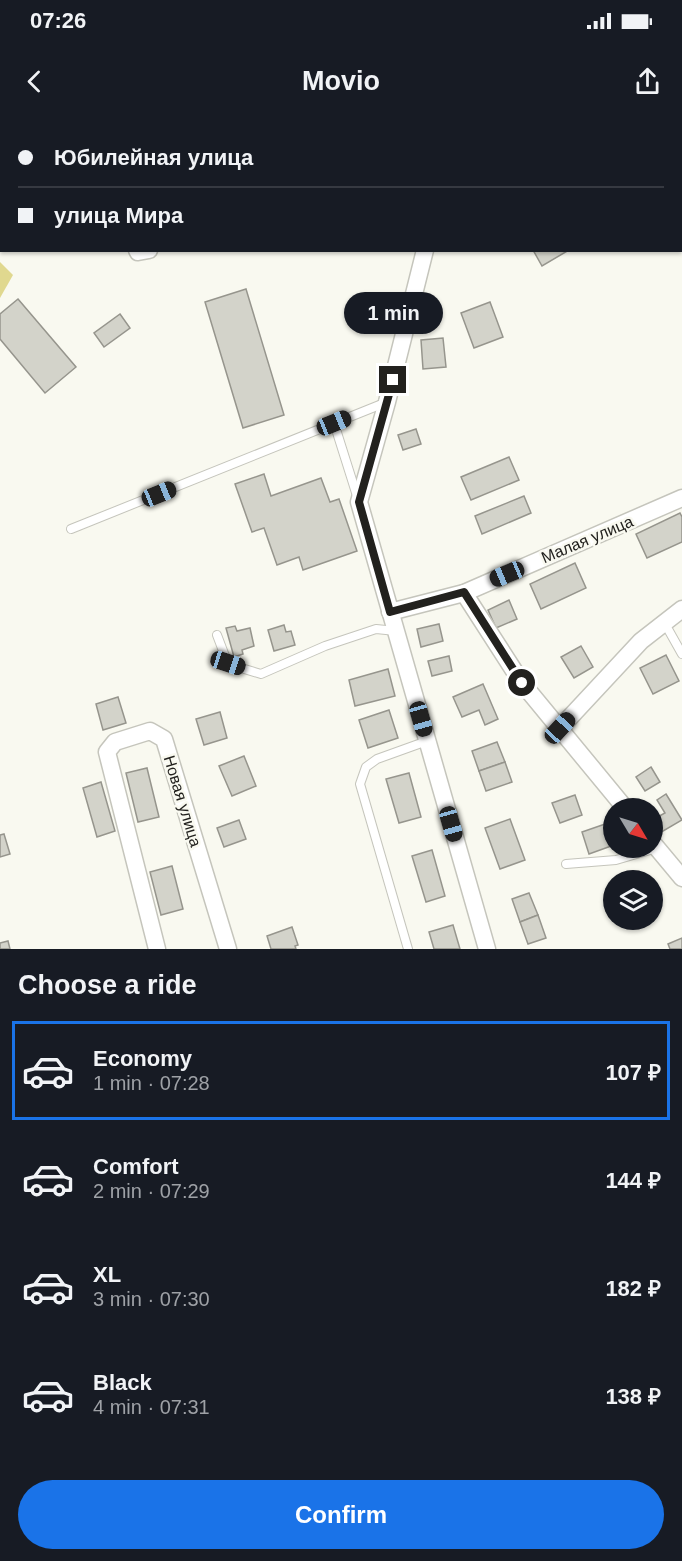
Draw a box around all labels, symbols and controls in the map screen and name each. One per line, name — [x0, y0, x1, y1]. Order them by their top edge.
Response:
text: 07:26 — [30, 8, 86, 33]
icon: back — [18, 65, 51, 98]
icon: share — [631, 65, 664, 98]
text: Movio — [302, 66, 380, 96]
text: Юбилейная улица — [54, 145, 253, 170]
text: улица Мира — [54, 203, 183, 228]
callout: 1 min — [344, 293, 442, 335]
text: 1 min — [367, 302, 420, 324]
route end — [379, 366, 406, 393]
car — [314, 408, 354, 438]
car — [139, 479, 179, 509]
street label: Малая улица — [539, 513, 636, 566]
car — [487, 559, 527, 589]
car — [208, 649, 248, 677]
route start — [508, 669, 535, 696]
car — [407, 699, 435, 739]
car — [541, 709, 579, 747]
street label: Новая улица — [161, 753, 205, 849]
north arrow — [603, 798, 663, 858]
map controls — [603, 798, 663, 930]
car — [437, 804, 465, 844]
button: layers — [603, 870, 663, 930]
text: Choose a ride — [18, 970, 197, 1000]
icon: car — [21, 1044, 75, 1098]
text: Economy — [93, 1046, 192, 1071]
text: 107 ₽ — [605, 1060, 661, 1085]
text: 1 min · 07:28 — [93, 1072, 210, 1094]
icon: car — [21, 1152, 75, 1206]
text: Comfort — [93, 1154, 179, 1179]
text: 144 ₽ — [605, 1168, 661, 1193]
text: 2 min · 07:29 — [93, 1180, 210, 1202]
icon: car — [21, 1260, 75, 1314]
text: XL — [93, 1262, 121, 1287]
text: 182 ₽ — [605, 1276, 661, 1301]
text: 3 min · 07:30 — [93, 1288, 210, 1310]
icon: car — [21, 1368, 75, 1422]
text: Black — [93, 1370, 152, 1395]
text: 138 ₽ — [605, 1384, 661, 1409]
text: 4 min · 07:31 — [93, 1396, 210, 1418]
button: Confirm — [18, 1480, 664, 1549]

